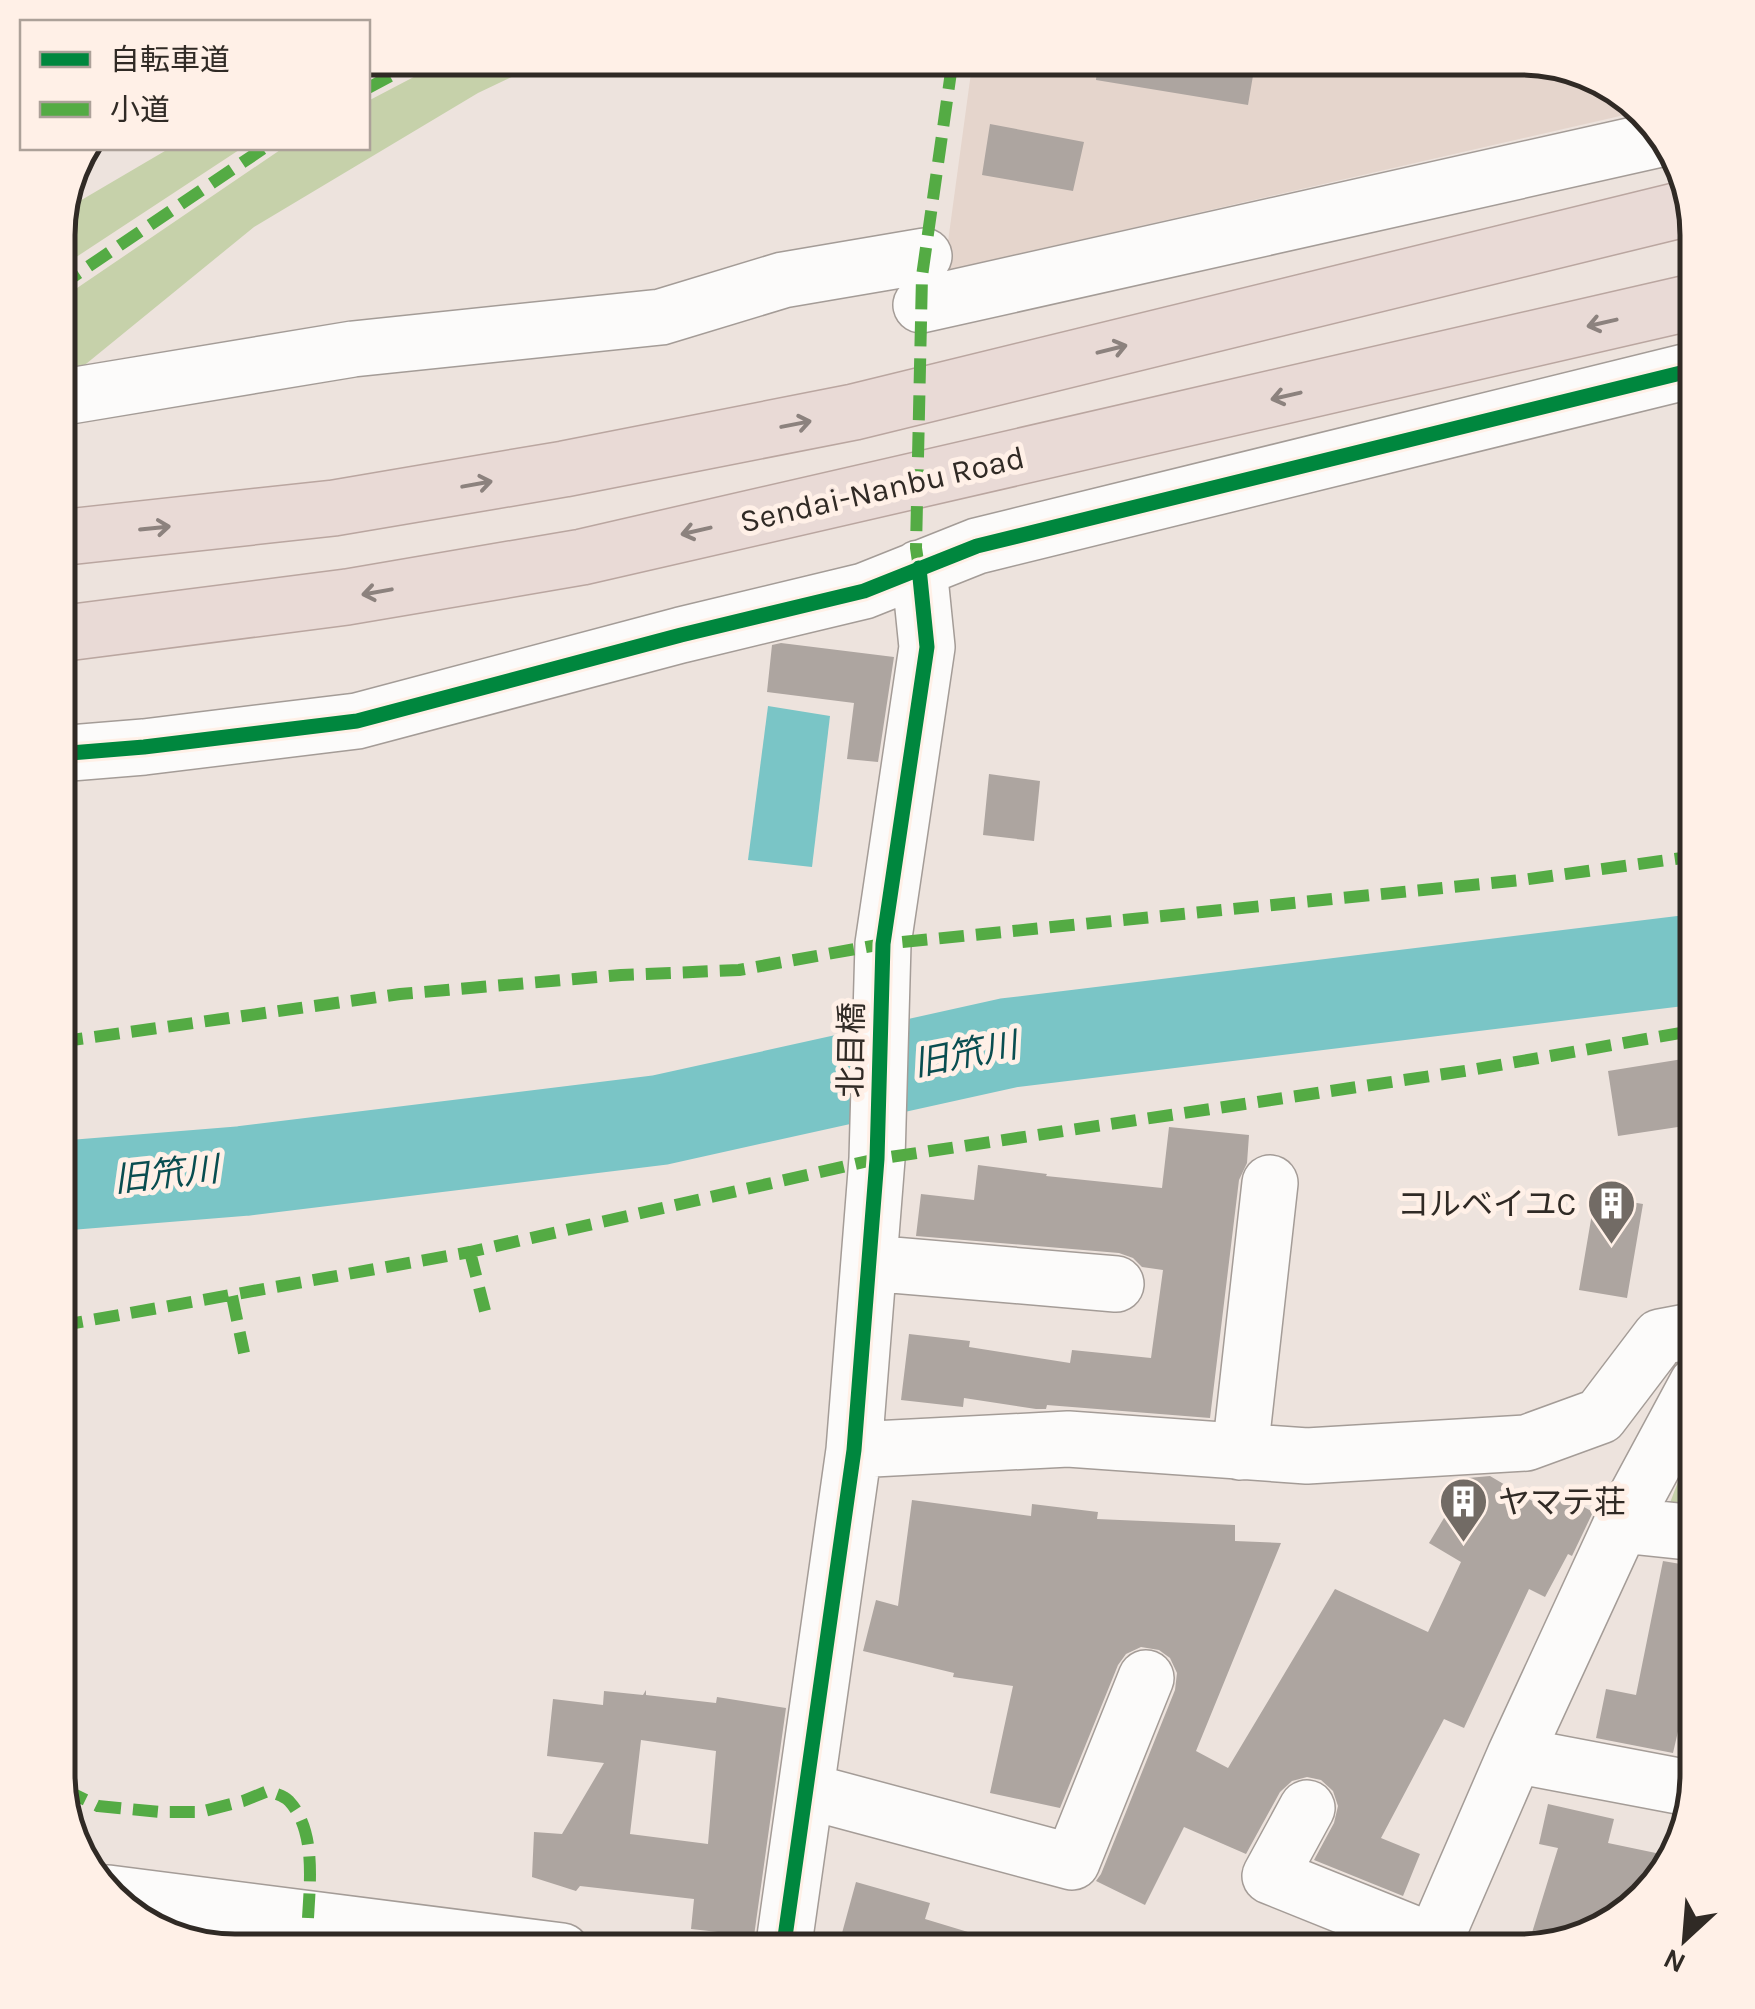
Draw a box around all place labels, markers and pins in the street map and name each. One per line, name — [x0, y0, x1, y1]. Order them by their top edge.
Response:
building icon: コルベイユC — [1585, 1178, 1637, 1246]
place label: コルベイユC — [1397, 1186, 1576, 1223]
building icon: ヤマテ荘 — [1437, 1476, 1489, 1544]
place label: ヤマテ荘 — [1498, 1484, 1626, 1521]

